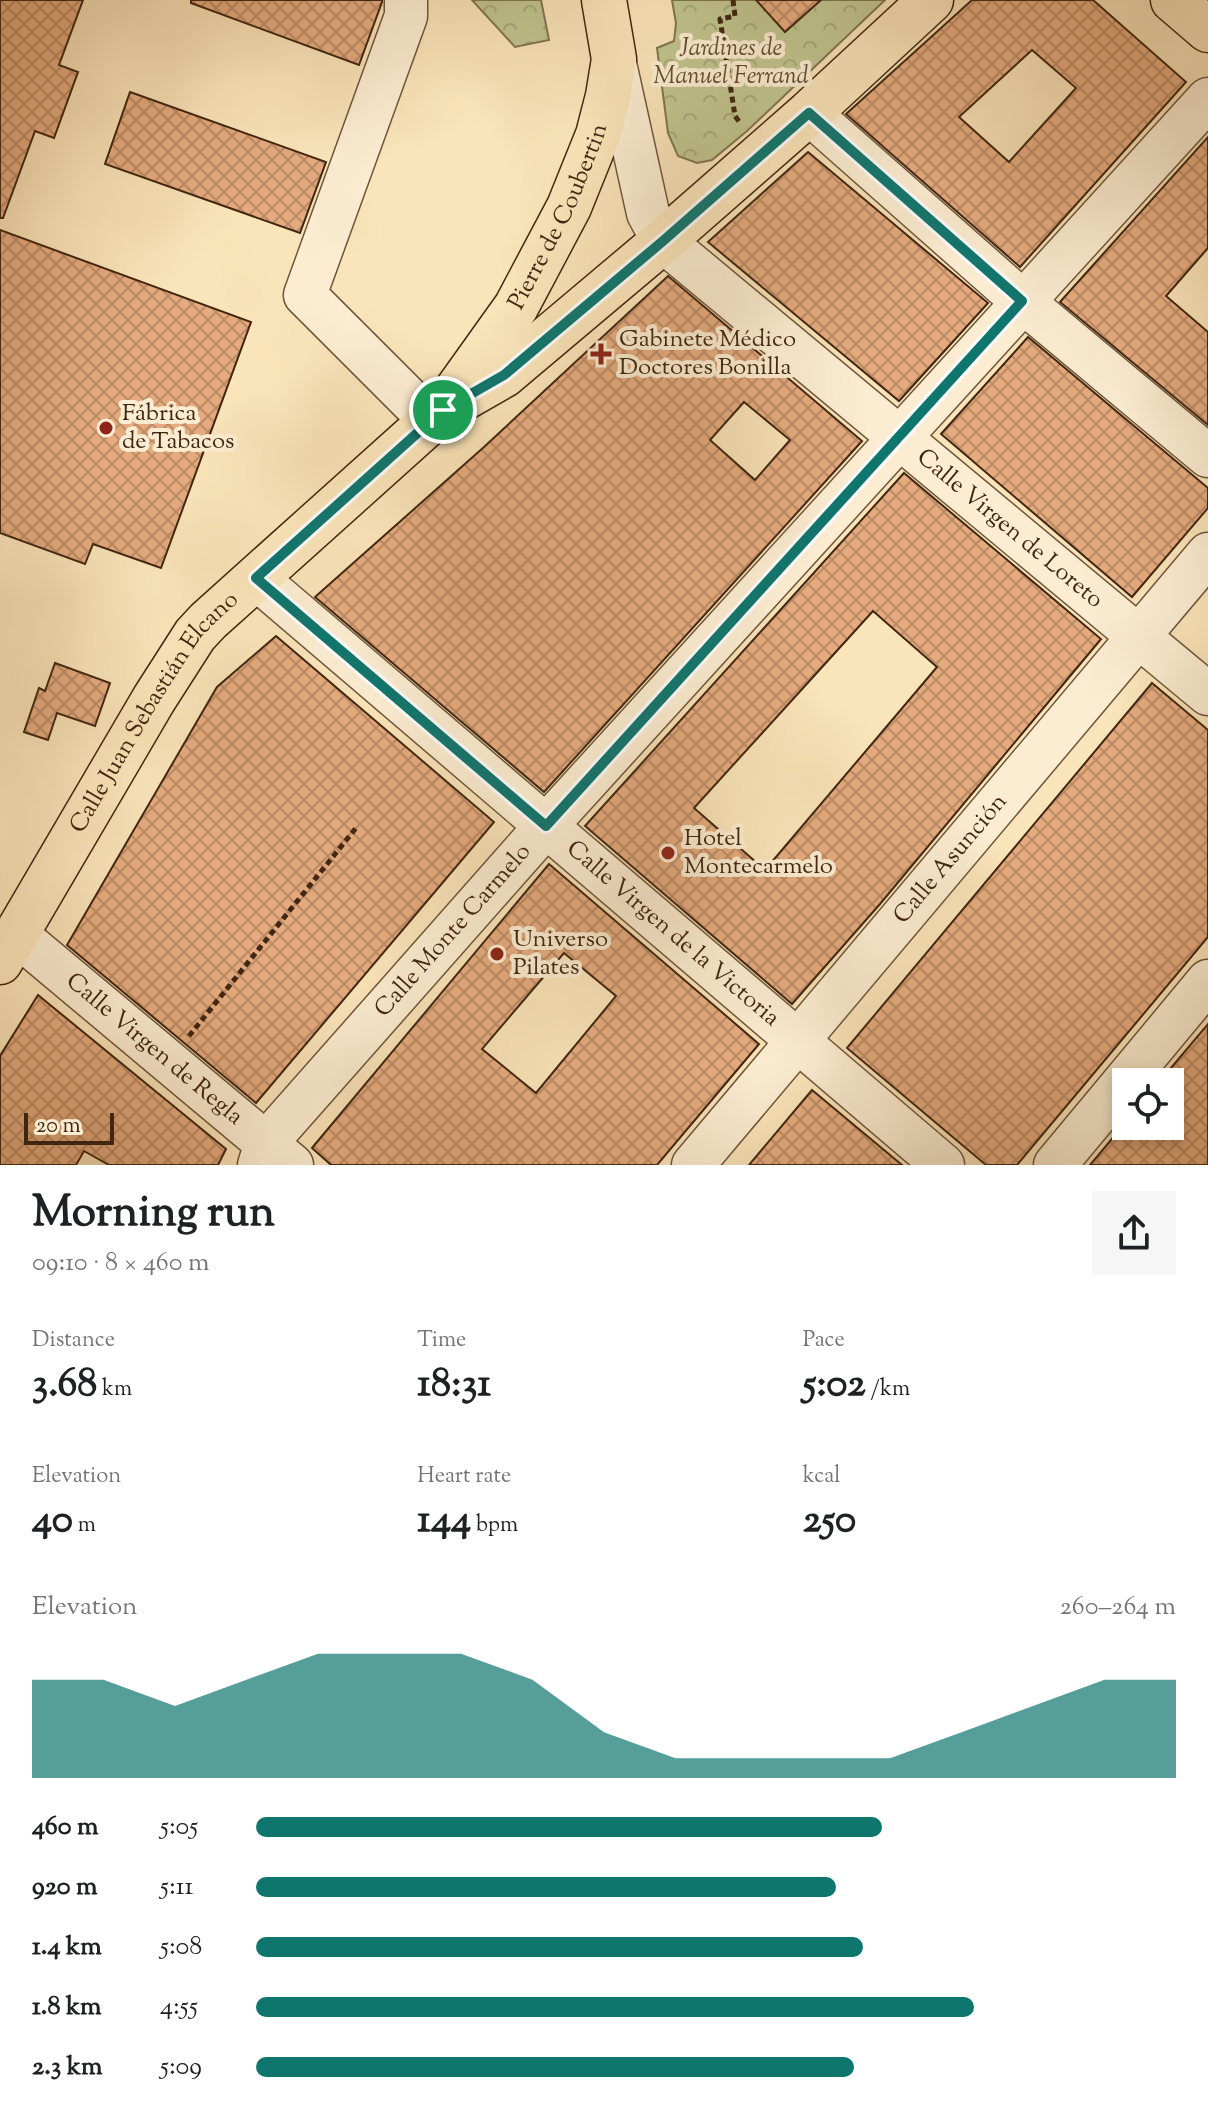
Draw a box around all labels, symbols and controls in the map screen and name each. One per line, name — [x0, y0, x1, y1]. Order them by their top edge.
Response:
park label: Jardines de Manuel Ferrand — [653, 32, 809, 94]
street label: Pierre de Coubertin — [500, 120, 617, 316]
place label: Gabinete Médico Doctores Bonilla — [619, 323, 796, 385]
marker: Gabinete Médico Doctores Bonilla — [590, 343, 612, 365]
pin — [409, 376, 477, 444]
icon: arrive — [421, 388, 465, 432]
place label: Fábrica de Tabacos — [122, 397, 234, 459]
marker: Fábrica de Tabacos — [97, 419, 115, 437]
street label: Calle Virgen de Loreto — [909, 441, 1110, 617]
street label: Calle Juan Sebastián Elcano — [62, 584, 247, 840]
street label: Calle Asunción — [886, 787, 1016, 932]
place label: Hotel Montecarmelo — [684, 822, 833, 884]
street label: Calle Virgen de la Victoria — [558, 833, 787, 1035]
street label: Calle Monte Carmelo — [367, 837, 540, 1025]
marker: Hotel Montecarmelo — [659, 844, 677, 862]
place label: Universo Pilates — [513, 923, 608, 985]
marker: Universo Pilates — [488, 945, 506, 963]
street label: Calle Virgen de Regla — [58, 965, 250, 1134]
map controls — [1112, 1068, 1184, 1140]
button: locate — [1112, 1068, 1184, 1140]
scale bar — [24, 1109, 114, 1145]
text: 20 m — [36, 1111, 81, 1143]
text: Morning run — [32, 1183, 275, 1246]
button: share — [1092, 1191, 1176, 1275]
text: 09:10 · 8 × 460 m — [32, 1245, 209, 1282]
text: Distance — [32, 1325, 115, 1357]
text: Time — [417, 1325, 466, 1357]
text: Pace — [803, 1325, 845, 1357]
text: 3.68 — [32, 1357, 97, 1414]
text: 18:31 — [417, 1357, 491, 1414]
text: 5:02 — [803, 1357, 866, 1414]
text: km — [97, 1374, 132, 1406]
text: /km — [866, 1374, 910, 1406]
text: Elevation — [32, 1461, 121, 1493]
text: Heart rate — [417, 1461, 511, 1493]
text: kcal — [803, 1461, 840, 1493]
text: 40 — [32, 1493, 73, 1550]
text: 144 — [417, 1493, 471, 1550]
text: 250 — [803, 1493, 856, 1550]
text: m — [73, 1510, 96, 1542]
text: bpm — [471, 1510, 518, 1542]
text: Elevation — [32, 1589, 137, 1626]
text: 260–264 m — [1060, 1589, 1176, 1626]
text: 460 m — [32, 1809, 99, 1846]
text: 5:05 — [160, 1809, 198, 1846]
text: 920 m — [32, 1869, 98, 1906]
text: 5:11 — [160, 1869, 193, 1906]
text: 1.4 km — [32, 1929, 102, 1966]
text: 5:08 — [160, 1929, 202, 1966]
text: 1.8 km — [32, 1989, 102, 2026]
text: 4:55 — [160, 1989, 198, 2026]
text: 2.3 km — [32, 2049, 102, 2086]
text: 5:09 — [160, 2049, 202, 2086]

